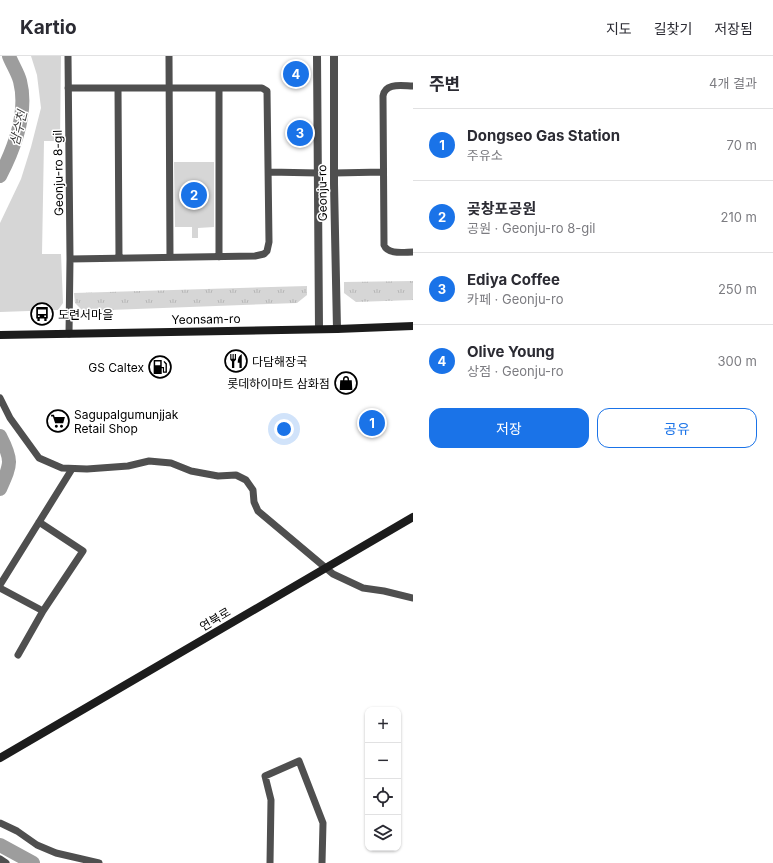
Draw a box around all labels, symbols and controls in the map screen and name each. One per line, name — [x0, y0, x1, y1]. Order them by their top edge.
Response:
text: Kartio — [20, 16, 77, 39]
text: 지도 — [606, 20, 632, 37]
text: 길찾기 — [654, 20, 692, 37]
text: 저장됨 — [714, 20, 753, 37]
pin: 4 — [283, 59, 309, 89]
text: 주변 — [429, 74, 460, 94]
text: 4개 결과 — [709, 75, 757, 91]
water label: 삼수천 — [6, 108, 30, 147]
pin: 3 — [287, 118, 313, 148]
text: Dongseo Gas Station — [467, 126, 620, 145]
street label: Geonju-ro 8-gil — [50, 130, 66, 216]
text: 1 — [439, 137, 445, 153]
text: 70 m — [727, 137, 757, 153]
text: 주유소 — [467, 147, 503, 163]
street label: Geonju-ro — [314, 164, 330, 222]
pin: 2 — [181, 180, 207, 210]
text: 곶창포공원 — [467, 199, 536, 218]
text: 2 — [438, 209, 446, 225]
text: 210 m — [721, 209, 757, 225]
text: 공원 · Geonju-ro 8-gil — [467, 220, 595, 236]
text: Ediya Coffee — [467, 270, 560, 289]
text: 3 — [438, 281, 446, 297]
text: 250 m — [718, 281, 757, 297]
text: 카페 · Geonju-ro — [467, 291, 564, 307]
bus stop icon: 도련서마을 — [29, 301, 55, 327]
place label: 도련서마을 — [58, 307, 113, 322]
street label: Yeonsam-ro — [171, 311, 241, 327]
text: Olive Young — [467, 342, 555, 361]
restaurant icon: 다담해장국 — [223, 348, 249, 374]
text: 4 — [438, 353, 446, 369]
text: 300 m — [718, 353, 757, 369]
fuel station icon: GS Caltex — [147, 354, 173, 380]
place label: 다담해장국 — [252, 354, 307, 369]
place label: GS Caltex — [88, 360, 144, 375]
text: 상점 · Geonju-ro — [467, 363, 564, 379]
shop icon: 롯데하이마트 삼화점 — [333, 370, 359, 396]
place label: 롯데하이마트 삼화점 — [227, 376, 330, 391]
place label: Sagupalgumunjjak Retail Shop — [74, 407, 179, 436]
supermarket icon: Sagupalgumunjjak Retail Shop — [45, 408, 71, 434]
pin: 1 — [359, 408, 385, 438]
button: 저장 — [429, 408, 589, 448]
button: 공유 — [597, 408, 757, 448]
your location — [274, 419, 294, 439]
street label: 연북로 — [197, 604, 233, 634]
map controls — [365, 707, 401, 851]
button: + — [365, 707, 401, 743]
button: − — [365, 743, 401, 779]
button: locate — [365, 779, 401, 815]
button: layers — [365, 815, 401, 851]

